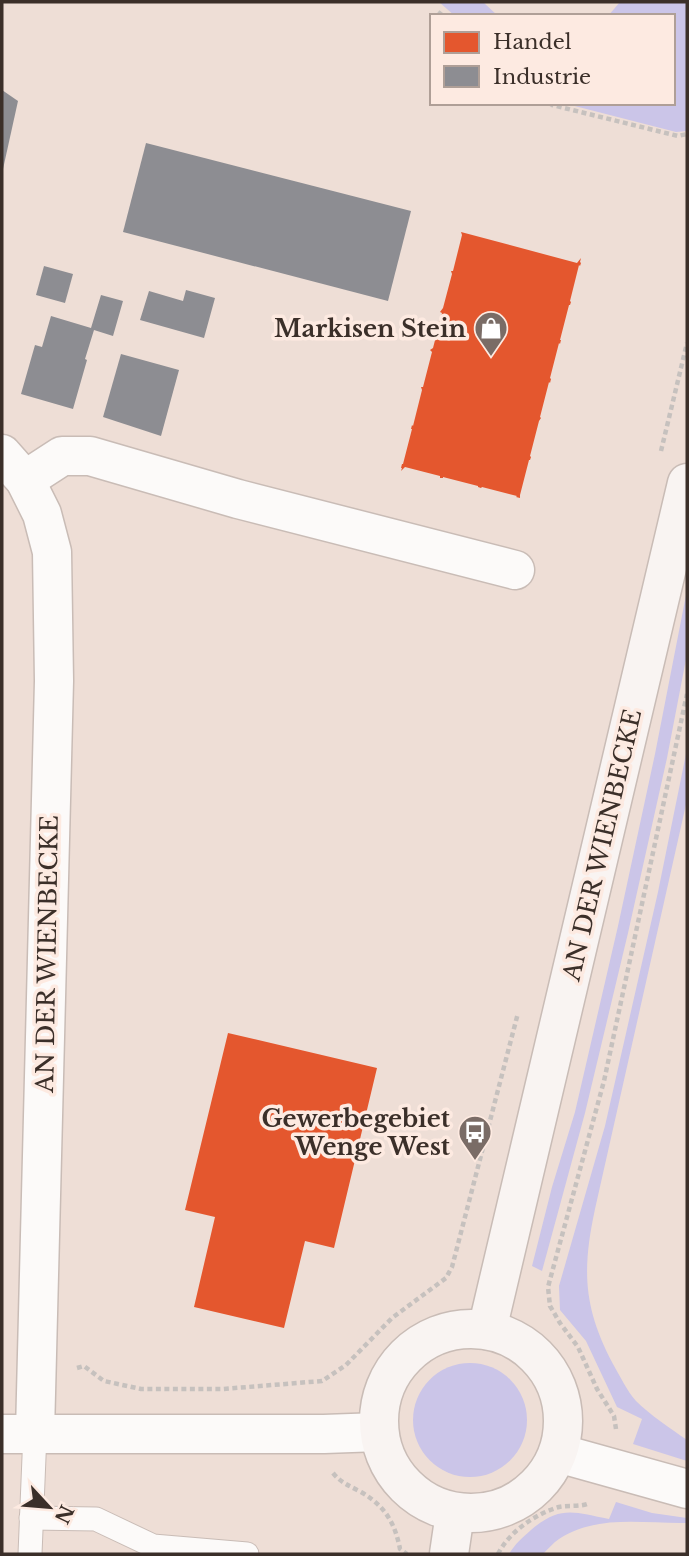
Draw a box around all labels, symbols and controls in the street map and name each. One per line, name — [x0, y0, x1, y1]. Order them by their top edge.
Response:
legend — [430, 14, 675, 105]
text: Handel — [493, 29, 572, 55]
text: Industrie — [493, 64, 591, 90]
shop icon: Markisen Stein — [472, 309, 510, 358]
place label: Markisen Stein — [274, 314, 467, 343]
street label: AN DER WIENBECKE — [556, 706, 647, 985]
street label: AN DER WIENBECKE — [30, 815, 64, 1094]
place label: Gewerbegebiet Wenge West — [262, 1104, 451, 1161]
bus stop icon: Gewerbegebiet Wenge West — [456, 1113, 494, 1162]
north arrow — [14, 1472, 84, 1542]
text: N — [50, 1501, 78, 1527]

